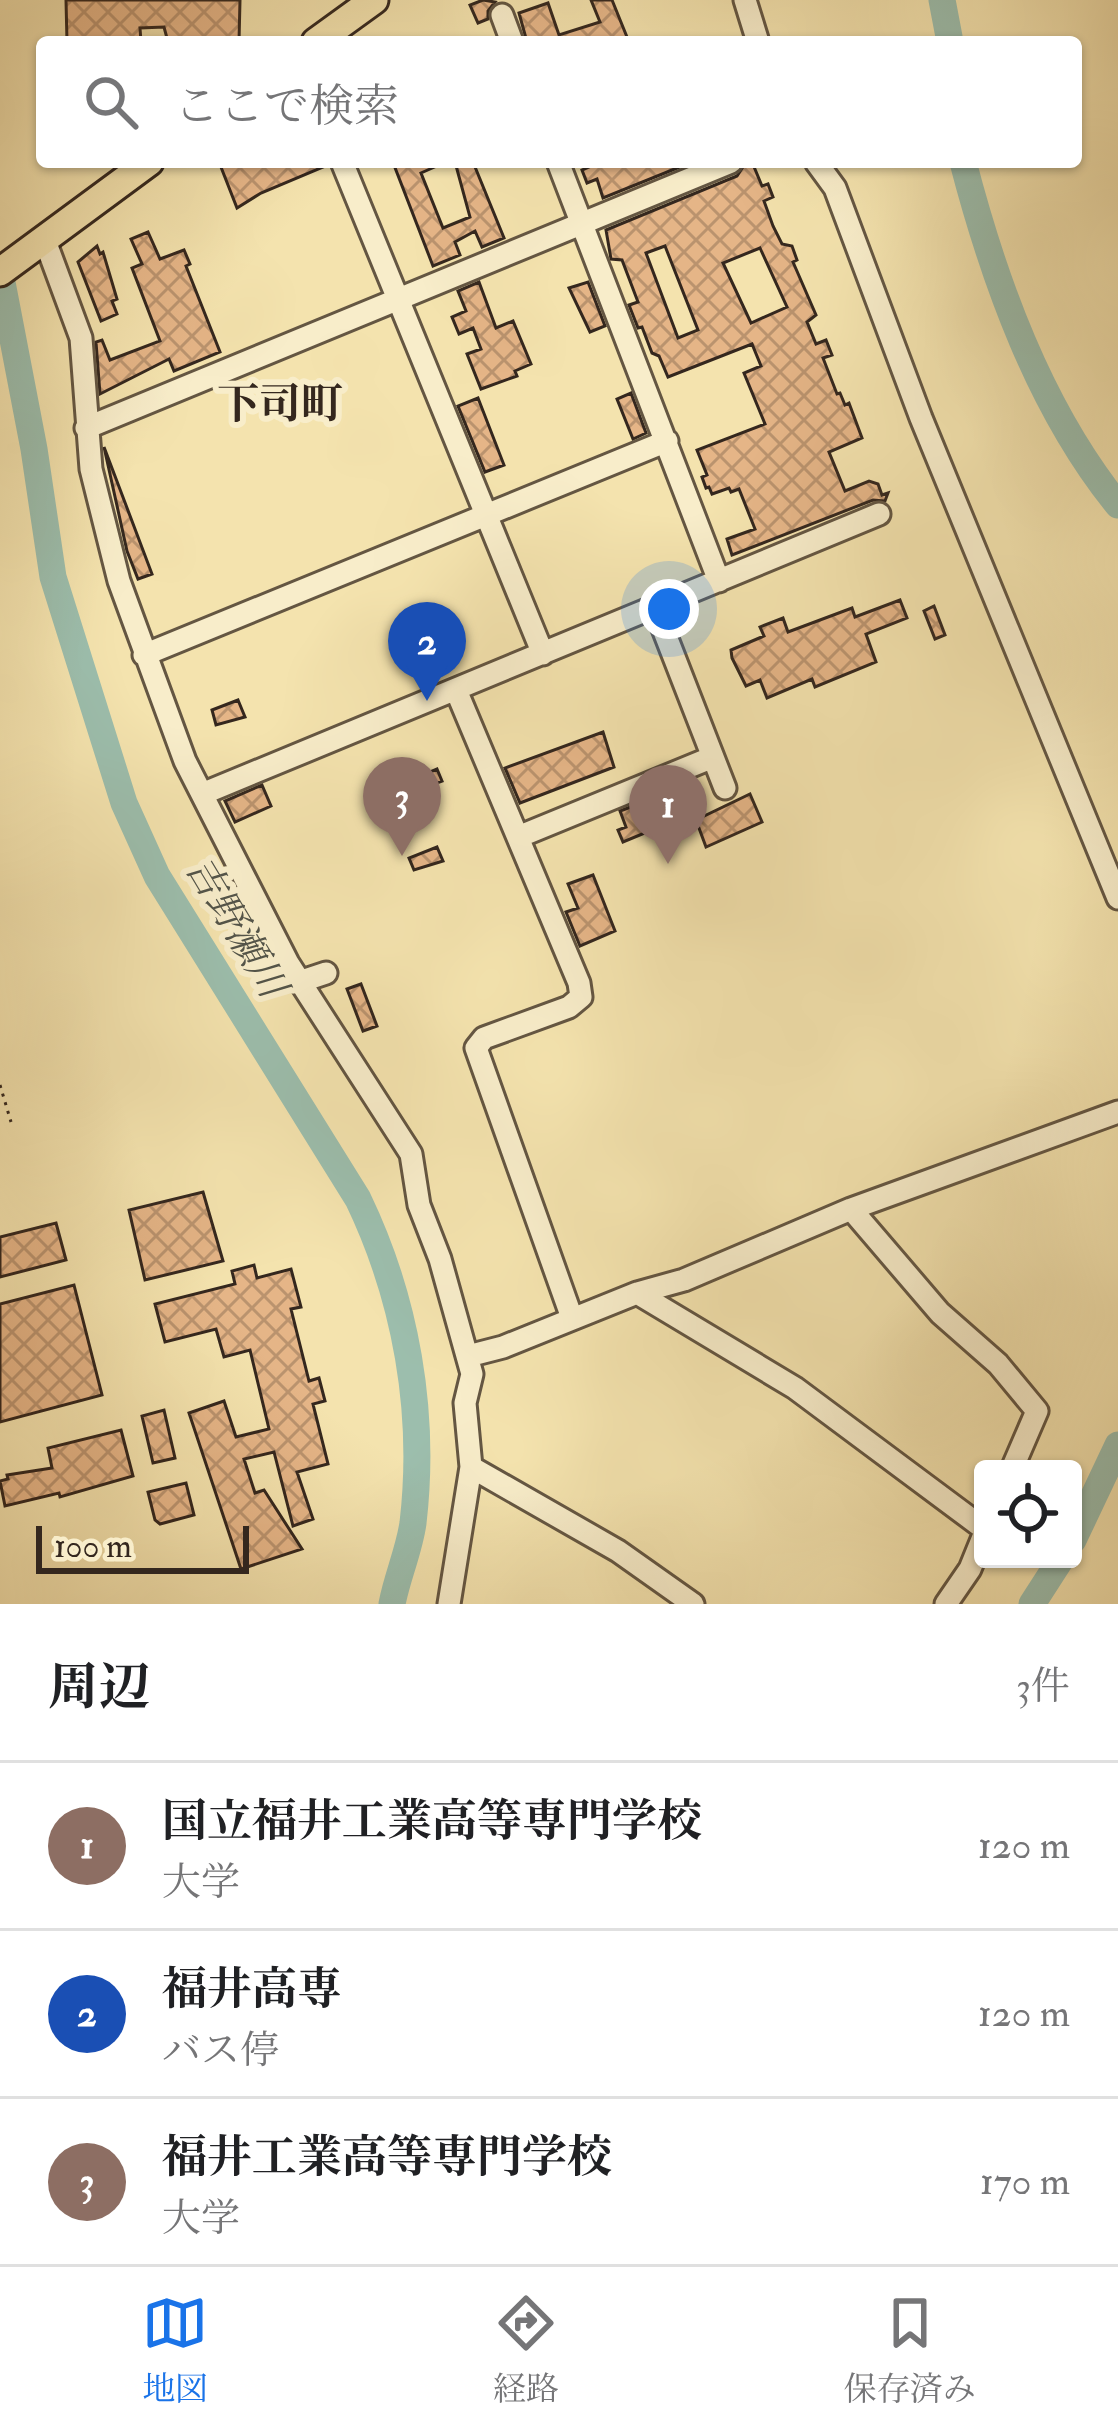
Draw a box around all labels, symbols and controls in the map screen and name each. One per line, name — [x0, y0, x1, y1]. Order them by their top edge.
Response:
search box — [36, 36, 1082, 168]
icon: search — [78, 69, 144, 135]
text: ここで検索 — [174, 79, 399, 135]
district label: 下司町 — [217, 379, 343, 431]
your location — [639, 579, 699, 639]
pin: 2 — [388, 602, 466, 701]
pin: 3 — [363, 757, 441, 856]
pin: 1 — [629, 765, 707, 864]
water label: 吉野瀬川 — [175, 848, 299, 1010]
map controls — [974, 1460, 1082, 1568]
button: locate — [974, 1460, 1082, 1568]
scale bar — [36, 1520, 249, 1573]
text: 100 m — [54, 1526, 132, 1567]
text: 周辺 — [48, 1656, 150, 1720]
text: 3件 — [1016, 1662, 1070, 1711]
text: 国立福井工業高等専門学校 — [162, 1794, 702, 1850]
text: 1 — [80, 1821, 94, 1870]
text: 120 m — [978, 1821, 1070, 1870]
text: 大学 — [162, 1858, 240, 1907]
text: 福井高専 — [162, 1962, 342, 2018]
text: 2 — [77, 1989, 97, 2038]
text: 120 m — [978, 1989, 1070, 2038]
text: バス停 — [162, 2026, 279, 2075]
text: 福井工業高等専門学校 — [162, 2130, 612, 2186]
text: 3 — [80, 2157, 94, 2206]
text: 170 m — [980, 2157, 1070, 2206]
text: 大学 — [162, 2194, 240, 2243]
tab: 地図 — [142, 2290, 208, 2410]
tab: 経路 — [493, 2290, 559, 2410]
tab: 保存済み — [844, 2290, 976, 2410]

